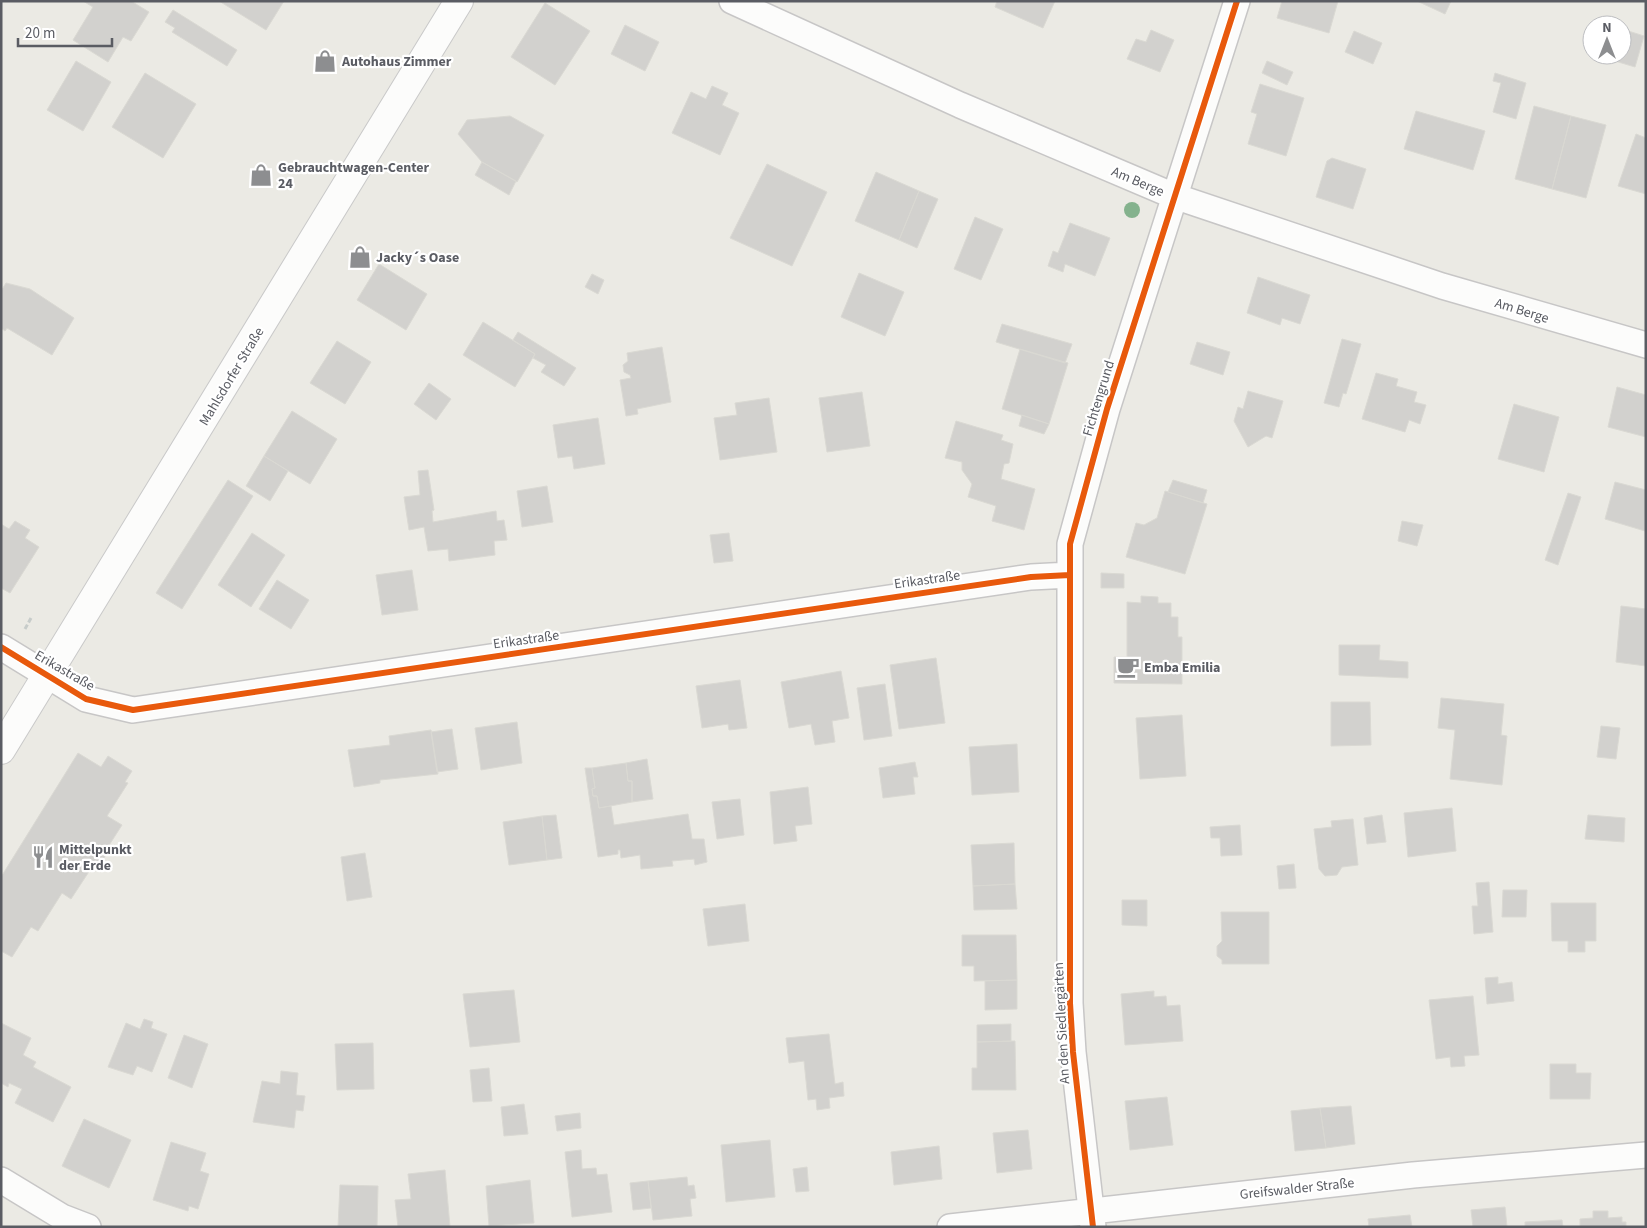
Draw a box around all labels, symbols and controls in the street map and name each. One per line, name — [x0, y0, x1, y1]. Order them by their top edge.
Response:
scale bar — [18, 15, 111, 47]
north arrow — [1582, 15, 1632, 65]
text: N — [1602, 18, 1612, 38]
text: 20 m — [25, 23, 55, 44]
shop icon: Autohaus Zimmer — [312, 48, 338, 74]
place label: Autohaus Zimmer — [341, 52, 452, 72]
place label: Gebrauchtwagen-Center 24 — [278, 158, 430, 194]
shop icon: Gebrauchtwagen-Center 24 — [248, 162, 274, 188]
street label: Am Berge — [1108, 162, 1167, 202]
shop icon: Jacky´s Oase — [347, 244, 373, 270]
place label: Jacky´s Oase — [376, 248, 459, 268]
street label: Am Berge — [1492, 293, 1551, 329]
street label: Mahlsdorfer Straße — [195, 324, 269, 429]
street label: Fichtengrund — [1078, 358, 1120, 439]
street label: Erikastraße — [893, 565, 961, 595]
street label: Erikastraße — [492, 625, 560, 655]
street label: Erikastraße — [31, 646, 98, 696]
cafe icon: Emba Emilia — [1115, 654, 1141, 680]
place label: Emba Emilia — [1144, 658, 1221, 678]
place label: Mittelpunkt der Erde — [59, 840, 132, 876]
restaurant icon: Mittelpunkt der Erde — [30, 844, 56, 870]
street label: An den Siedlergärten — [1049, 962, 1075, 1084]
street label: Greifswalder Straße — [1239, 1173, 1355, 1205]

